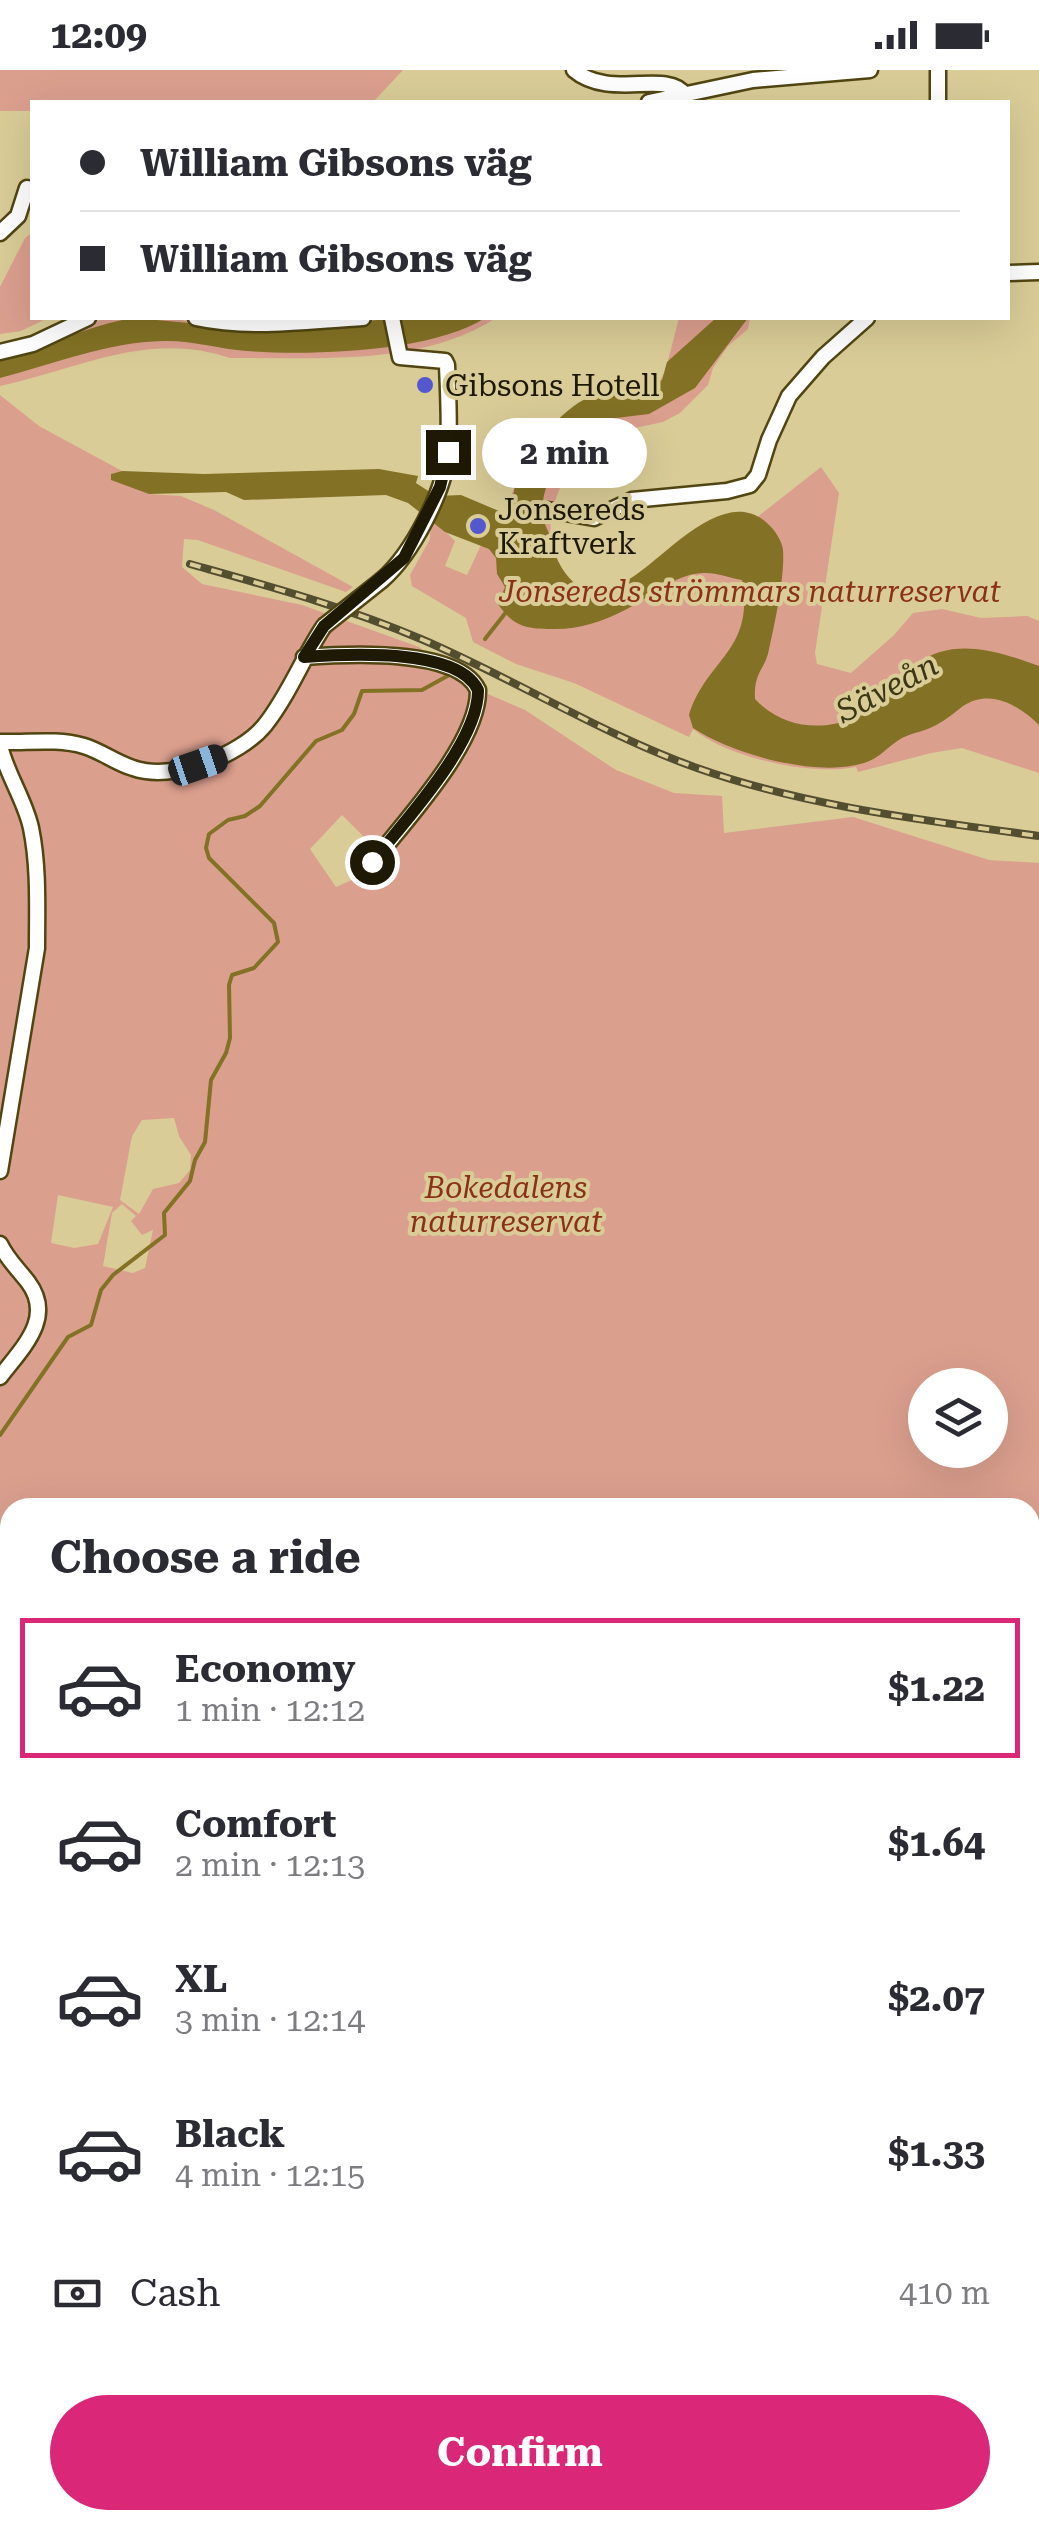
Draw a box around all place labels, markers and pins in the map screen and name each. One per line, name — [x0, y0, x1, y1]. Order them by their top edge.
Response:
place label: Gibsons Hotell — [445, 368, 660, 403]
marker: Gibsons Hotell — [414, 374, 436, 396]
place label: Jonsereds Kraftverk — [498, 492, 645, 561]
marker: Jonsereds Kraftverk — [467, 515, 489, 537]

